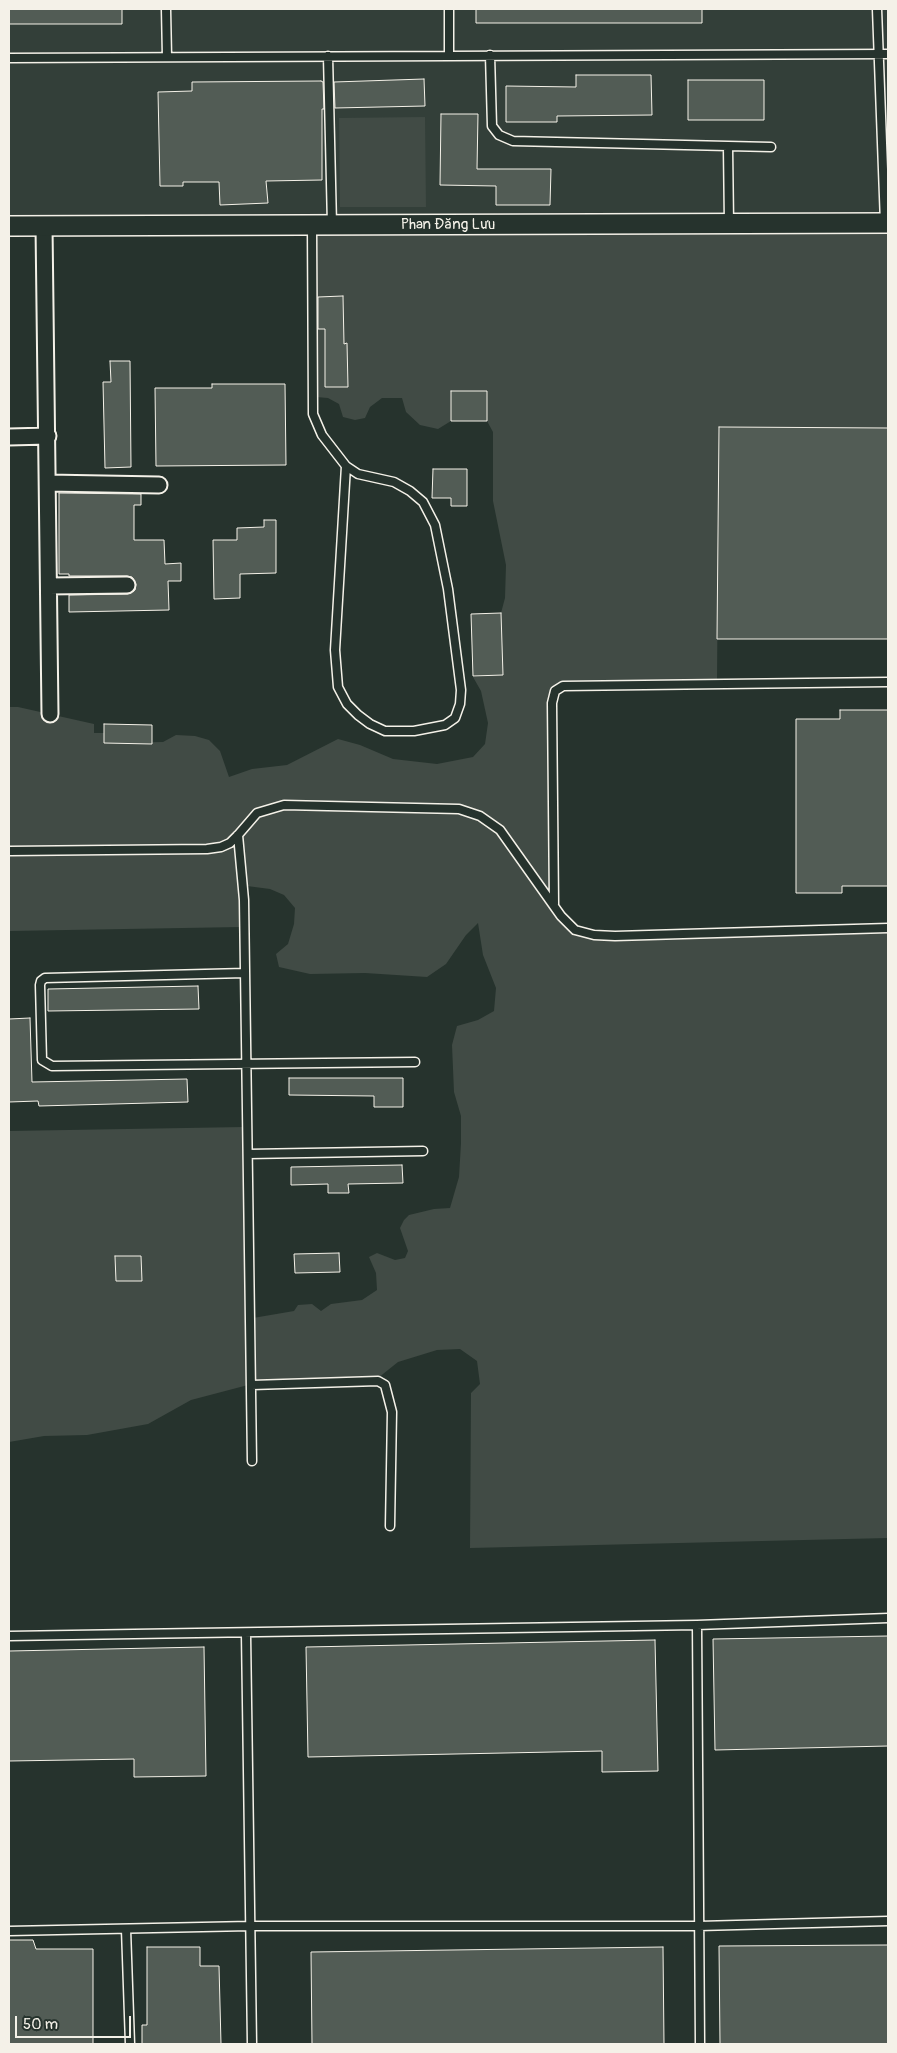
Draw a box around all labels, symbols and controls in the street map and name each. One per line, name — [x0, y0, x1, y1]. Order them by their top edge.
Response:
street label: Phan Đăng Lưu — [401, 216, 495, 234]
scale bar — [18, 2006, 134, 2038]
text: 50 m — [23, 2015, 58, 2034]

